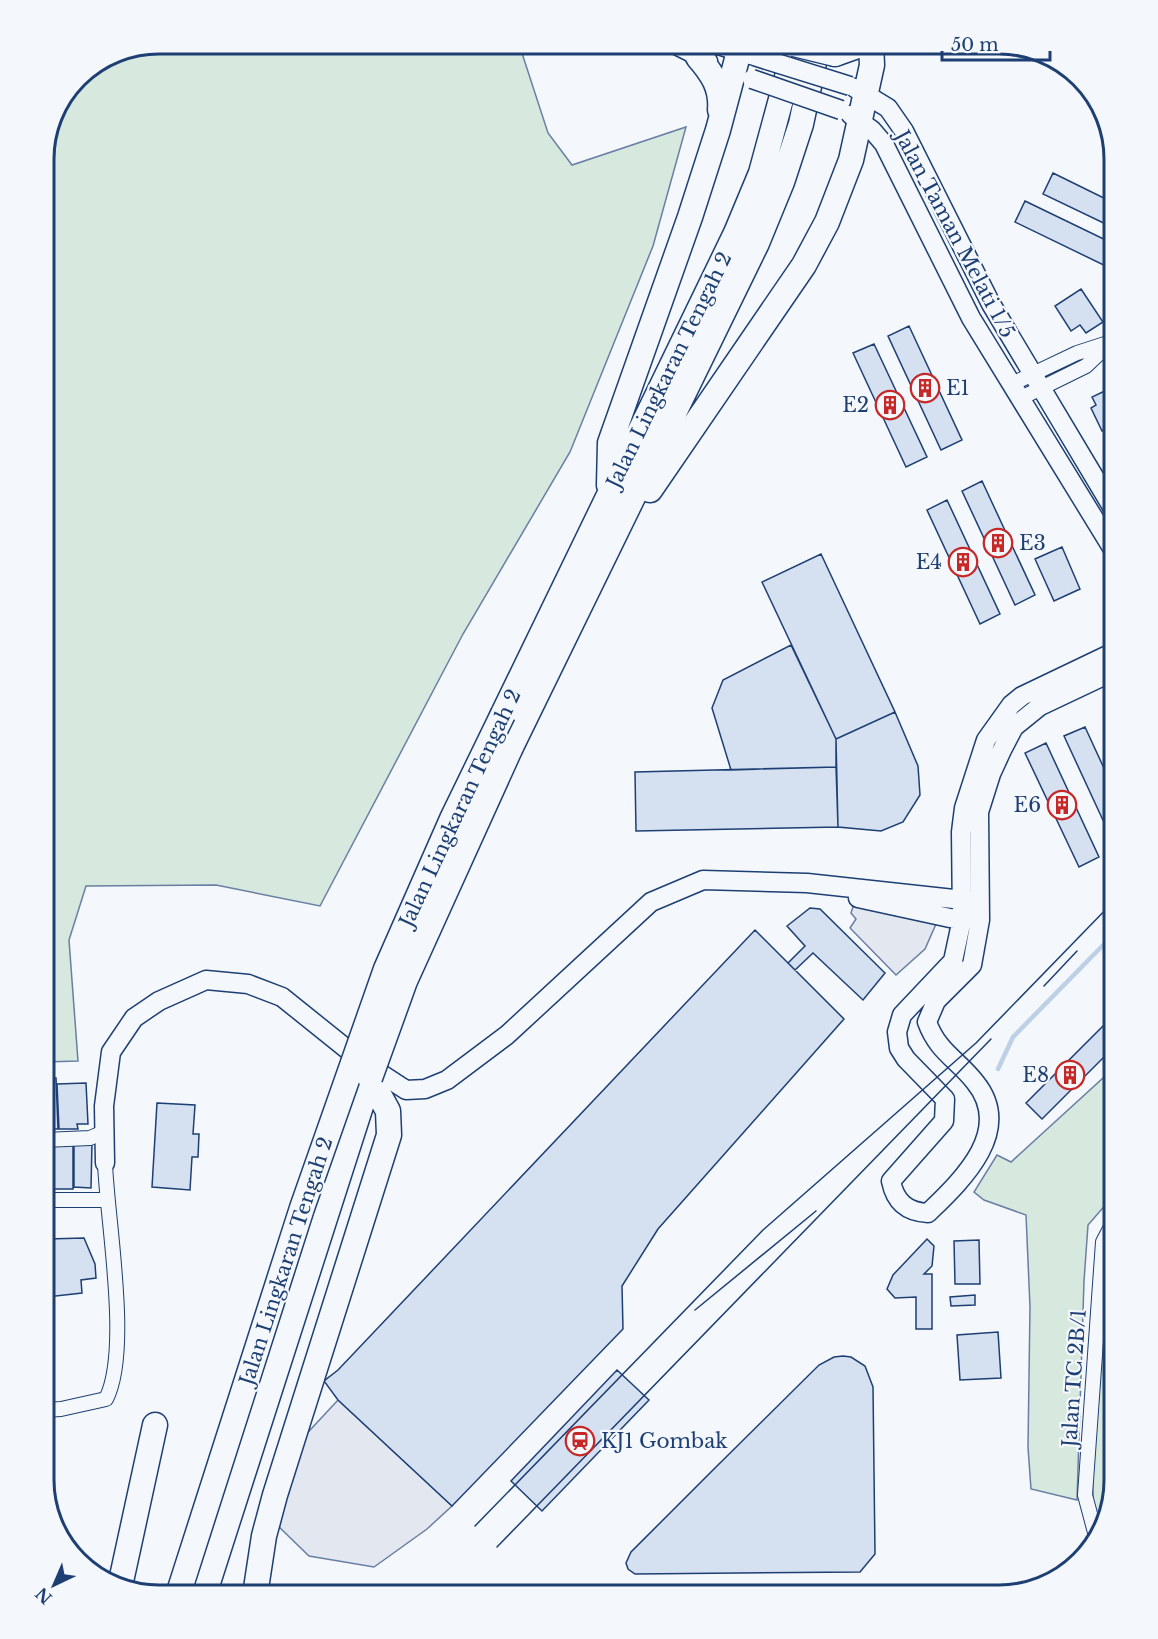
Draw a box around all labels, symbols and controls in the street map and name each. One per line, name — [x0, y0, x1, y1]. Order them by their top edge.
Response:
scale bar — [942, 24, 1050, 62]
text: 50 m — [951, 34, 999, 56]
street label: Jalan Taman Melati 1/5 — [889, 123, 1020, 342]
street label: Jalan Lingkaran Tengah 2 — [600, 248, 737, 495]
building icon: E1 — [909, 372, 941, 404]
place label: E1 — [946, 376, 969, 400]
building icon: E2 — [874, 389, 906, 421]
place label: E2 — [842, 393, 869, 417]
building icon: E3 — [982, 527, 1014, 559]
place label: E3 — [1019, 531, 1046, 555]
building icon: E4 — [947, 546, 979, 578]
place label: E4 — [916, 550, 942, 574]
street label: Jalan Lingkaran Tengah 2 — [393, 685, 526, 933]
building icon: E6 — [1046, 789, 1078, 821]
place label: E6 — [1014, 793, 1041, 817]
building icon: E8 — [1054, 1059, 1086, 1091]
place label: E8 — [1022, 1063, 1049, 1087]
street label: Jalan Lingkaran Tengah 2 — [234, 1134, 338, 1391]
street label: Jalan TC 2B/1 — [1057, 1308, 1091, 1451]
station icon: KJ1 Gombak — [564, 1425, 596, 1457]
place label: KJ1 Gombak — [601, 1429, 728, 1453]
north arrow — [24, 1555, 84, 1615]
text: N — [31, 1583, 56, 1608]

